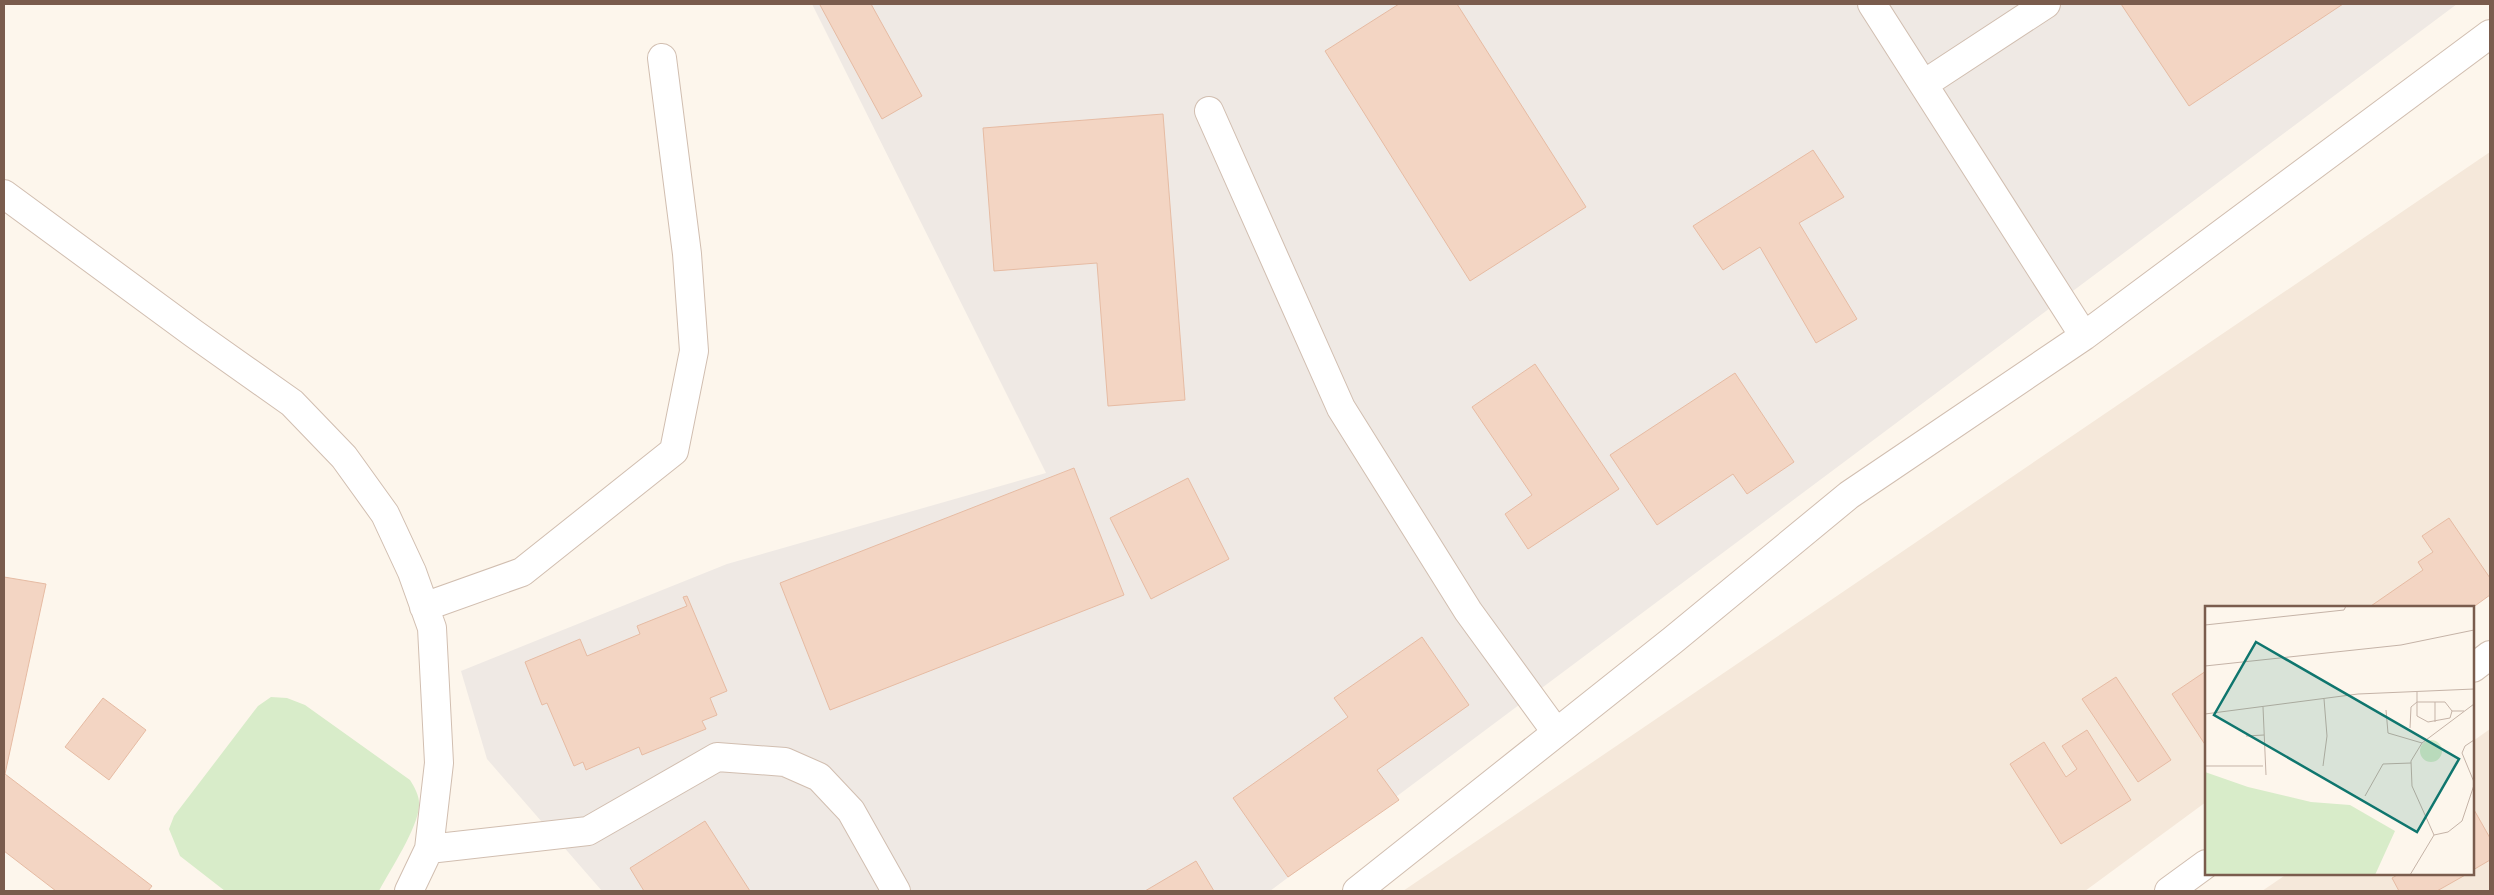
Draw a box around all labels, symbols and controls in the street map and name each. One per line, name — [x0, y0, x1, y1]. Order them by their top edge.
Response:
inset map — [2205, 606, 2474, 875]

